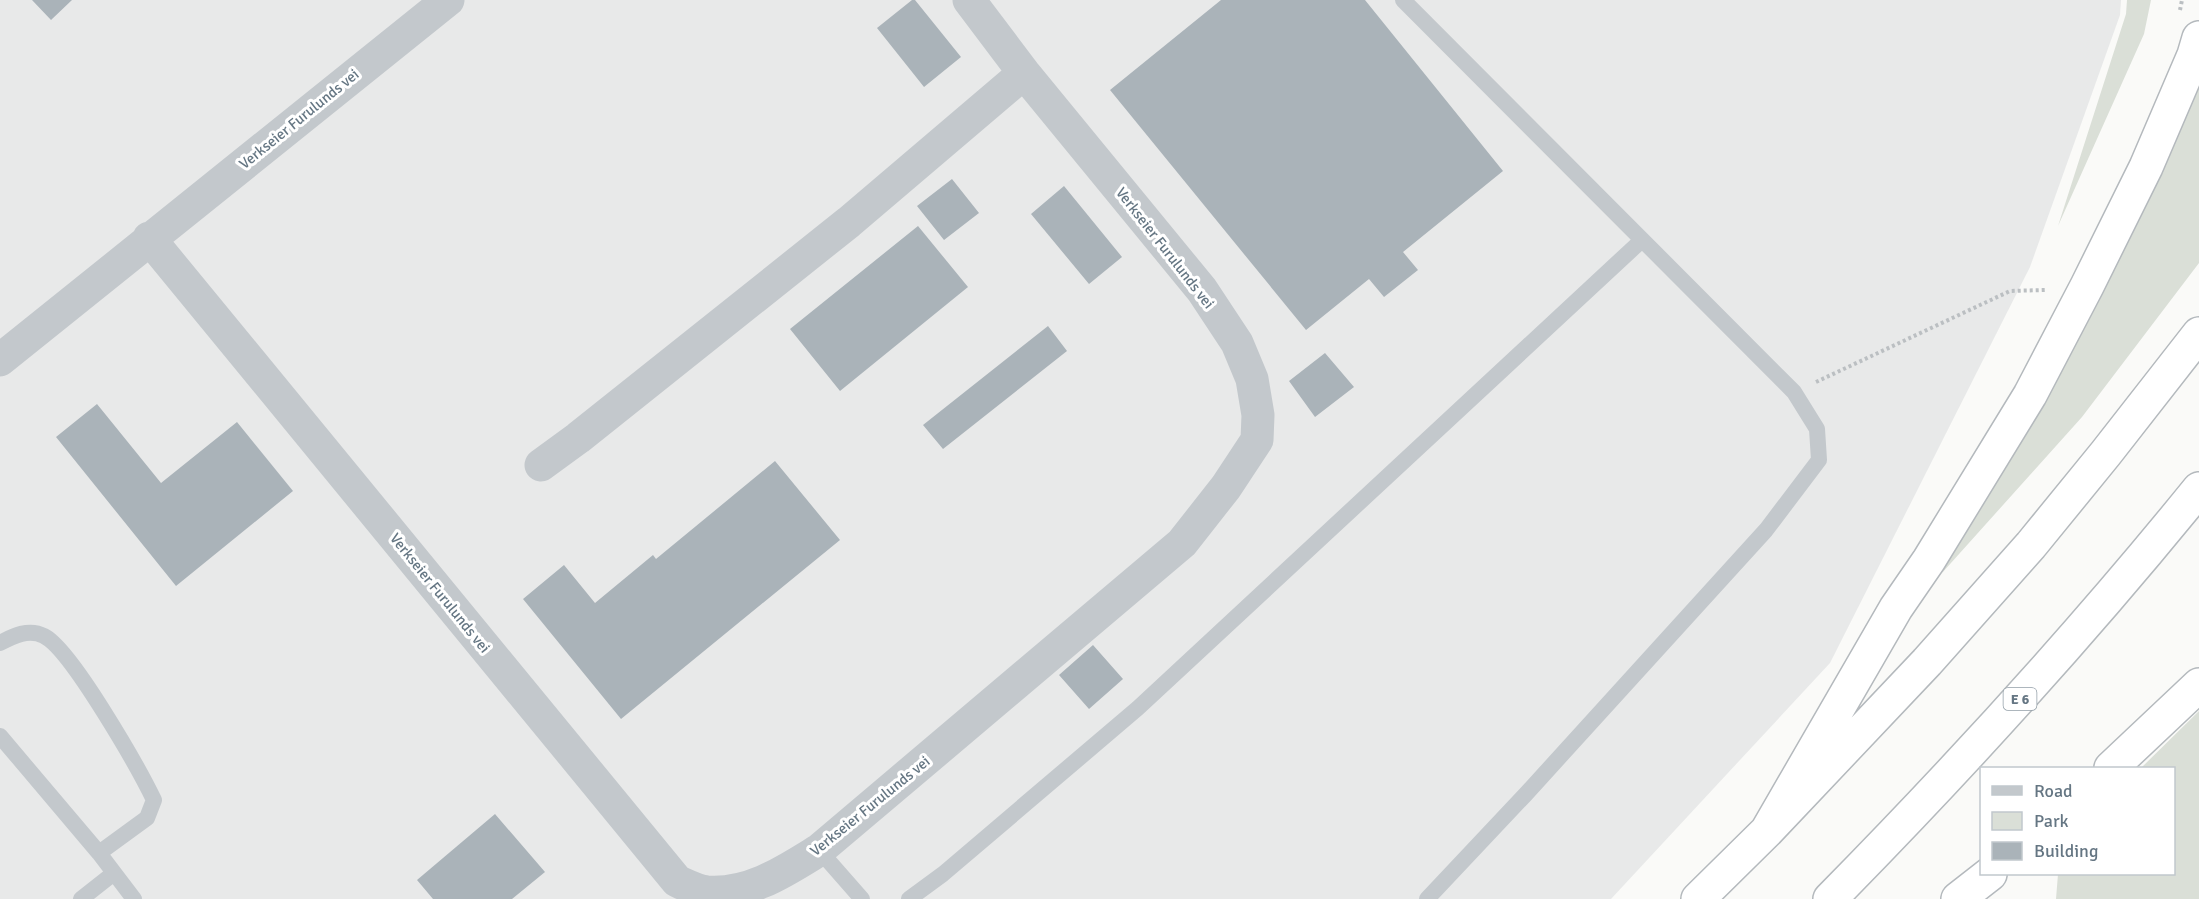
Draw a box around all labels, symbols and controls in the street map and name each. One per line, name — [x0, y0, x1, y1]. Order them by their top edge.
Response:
street label: Verkseier Furulunds vei — [235, 65, 363, 173]
street label: Verkseier Furulunds vei — [1112, 184, 1218, 312]
street label: Verkseier Furulunds vei — [386, 529, 494, 657]
road number: E 6 — [2004, 688, 2036, 710]
street label: Verkseier Furulunds vei — [806, 752, 934, 860]
legend — [1980, 767, 2175, 875]
text: Road — [2034, 780, 2073, 802]
text: Park — [2034, 810, 2069, 832]
text: Building — [2034, 840, 2098, 862]

